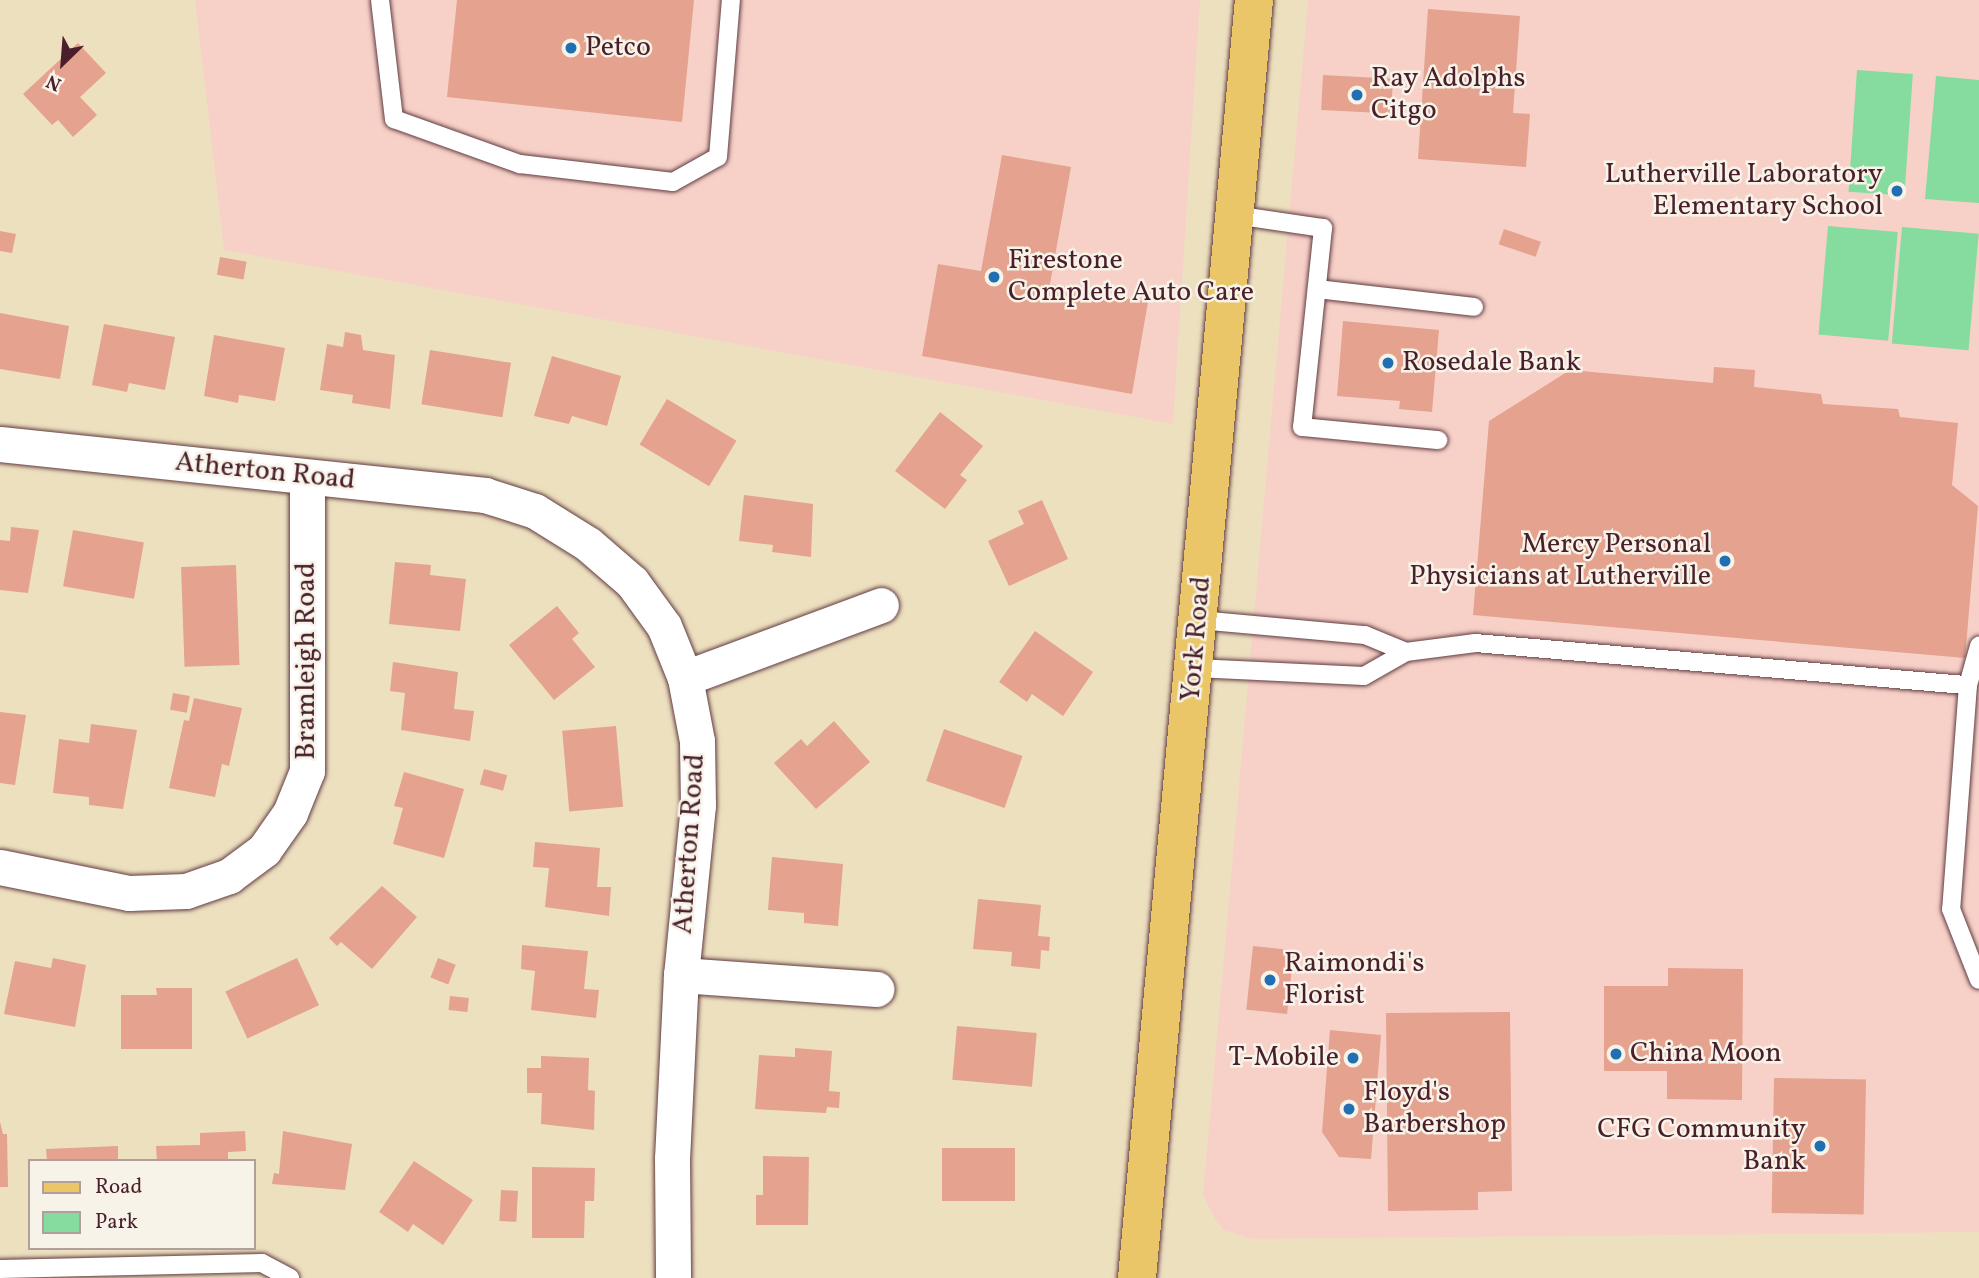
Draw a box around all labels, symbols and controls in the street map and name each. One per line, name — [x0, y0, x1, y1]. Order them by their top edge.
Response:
north arrow — [28, 28, 98, 98]
place label: Petco — [585, 31, 651, 65]
marker: Petco — [563, 40, 579, 56]
place label: Ray Adolphs Citgo — [1371, 62, 1526, 128]
text: N — [42, 67, 66, 97]
marker: Ray Adolphs Citgo — [1349, 87, 1365, 103]
place label: Lutherville Laboratory Elementary School — [1605, 158, 1883, 224]
marker: Lutherville Laboratory Elementary School — [1889, 183, 1905, 199]
place label: Firestone Complete Auto Care — [1008, 244, 1254, 310]
marker: Firestone Complete Auto Care — [986, 269, 1002, 285]
place label: Rosedale Bank — [1402, 346, 1581, 380]
marker: Rosedale Bank — [1380, 355, 1396, 371]
street label: Atherton Road — [173, 446, 357, 498]
place label: Mercy Personal Physicians at Lutherville — [1409, 528, 1711, 594]
marker: Mercy Personal Physicians at Lutherville — [1717, 553, 1733, 569]
street label: Bramleigh Road — [290, 562, 324, 760]
street label: York Road — [1175, 575, 1219, 703]
street label: Atherton Road — [667, 753, 713, 935]
place label: Raimondi's Florist — [1284, 947, 1425, 1013]
marker: Raimondi's Florist — [1262, 972, 1278, 988]
place label: China Moon — [1630, 1037, 1782, 1071]
place label: T-Mobile — [1228, 1041, 1339, 1075]
marker: China Moon — [1608, 1046, 1624, 1062]
marker: T-Mobile — [1345, 1050, 1361, 1066]
place label: Floyd's Barbershop — [1363, 1076, 1506, 1142]
marker: Floyd's Barbershop — [1341, 1101, 1357, 1117]
place label: CFG Community Bank — [1597, 1113, 1806, 1179]
marker: CFG Community Bank — [1812, 1138, 1828, 1154]
legend — [28, 1159, 256, 1250]
text: Road — [95, 1173, 142, 1202]
text: Park — [95, 1208, 138, 1237]

